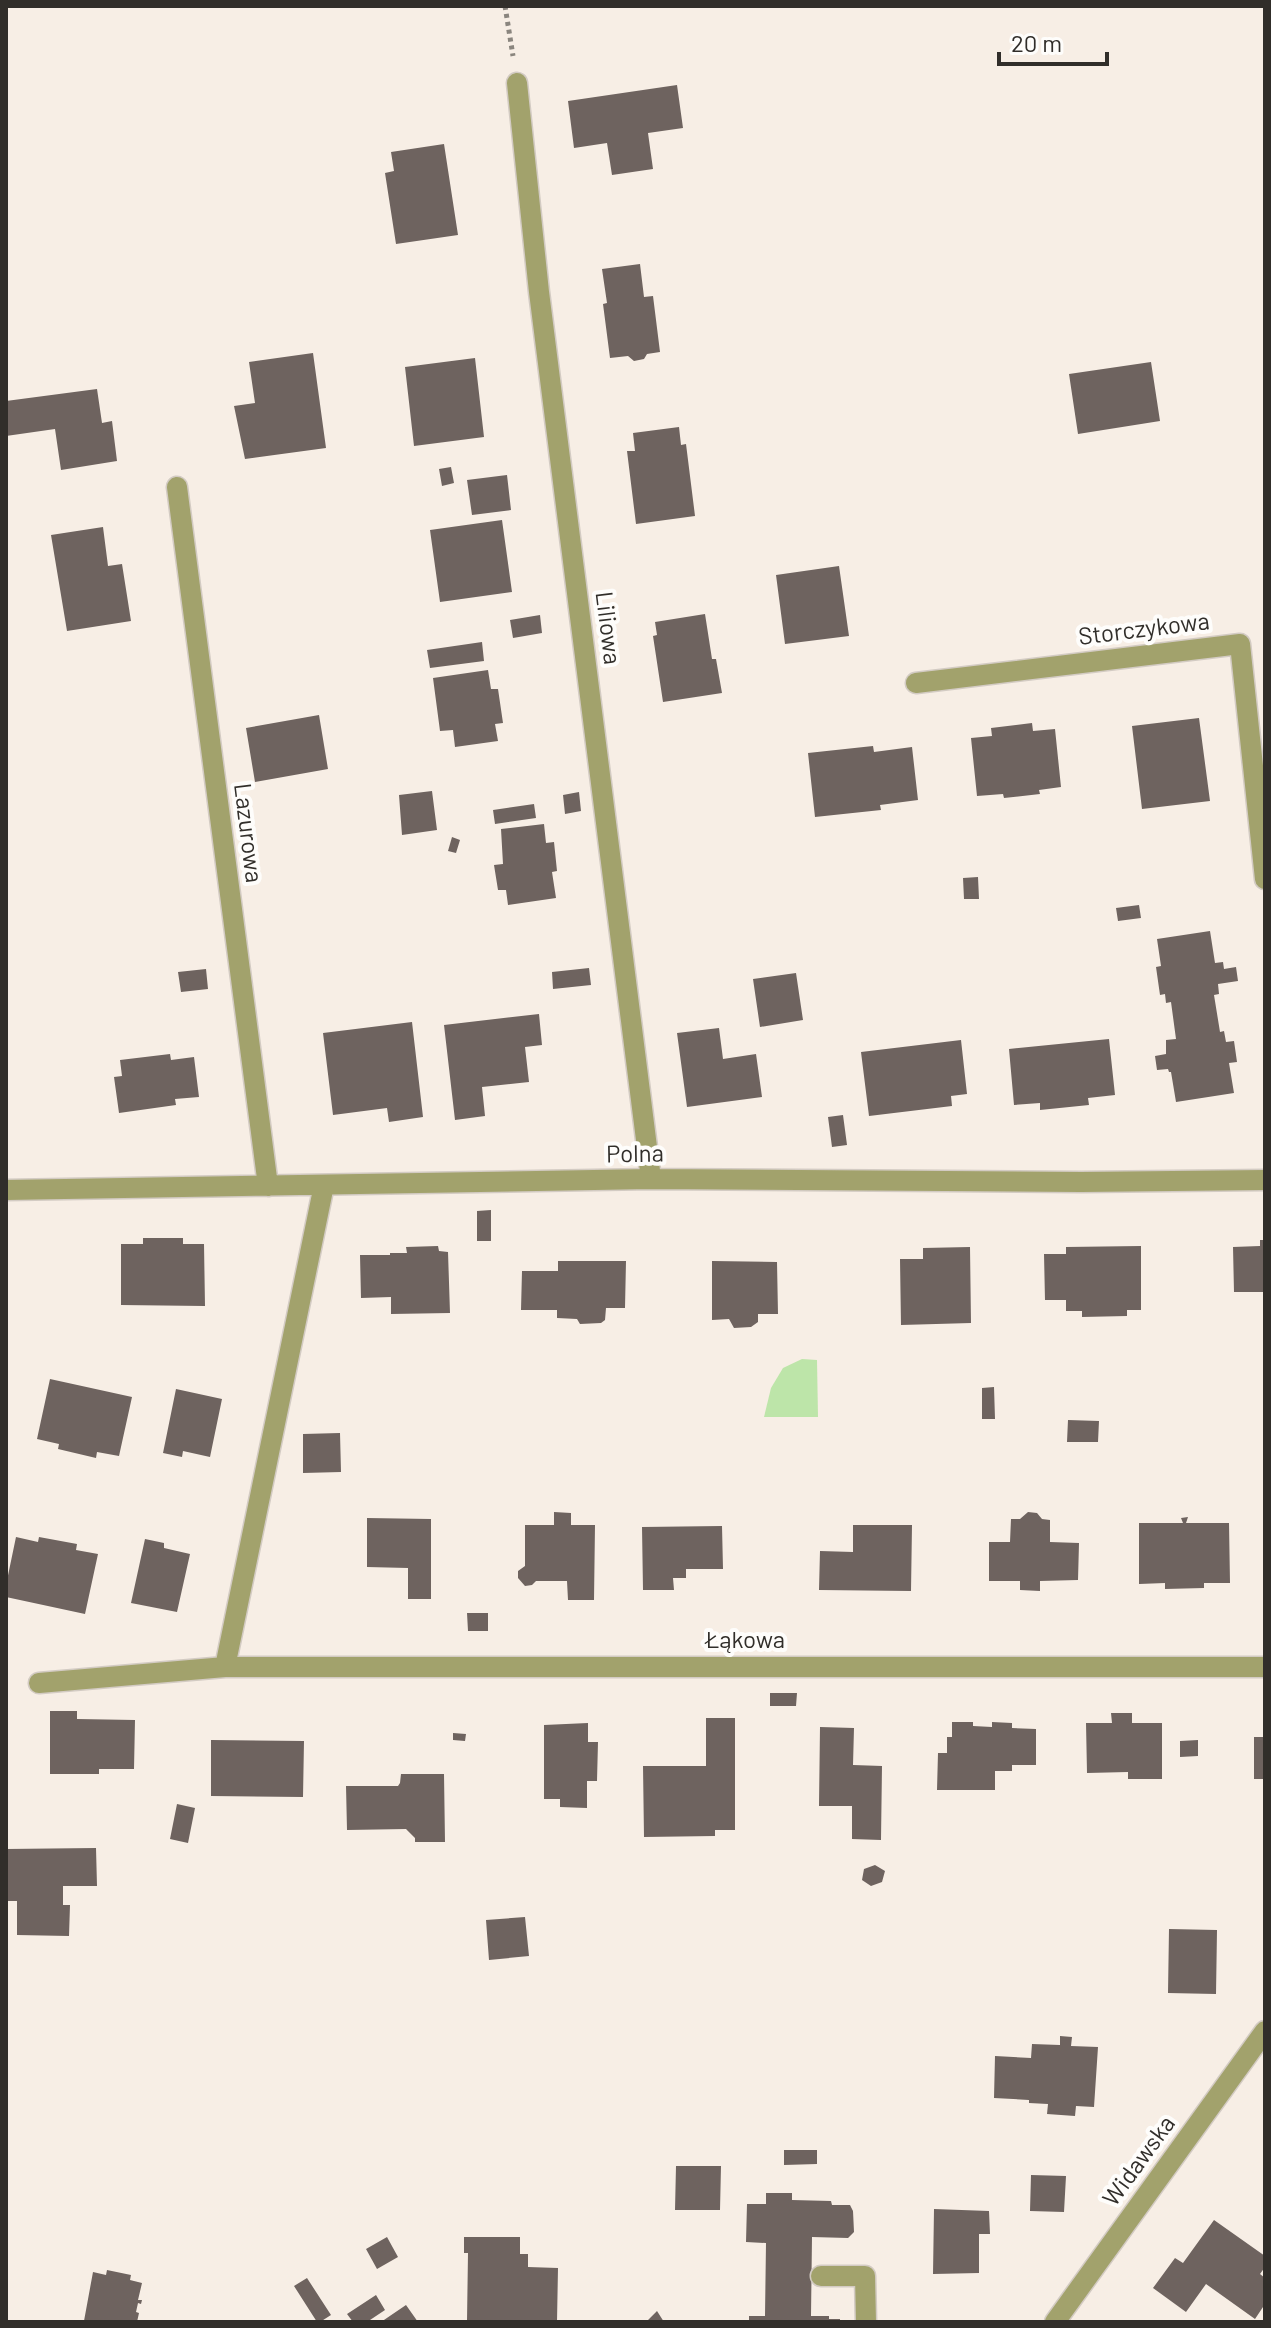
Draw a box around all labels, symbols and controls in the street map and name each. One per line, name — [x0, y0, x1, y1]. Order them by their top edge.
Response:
scale bar — [999, 16, 1107, 66]
text: 20 m — [1011, 28, 1062, 57]
street label: Liliowa — [591, 590, 628, 666]
street label: Storczykowa — [1077, 605, 1211, 650]
street label: Lazurowa — [229, 781, 270, 884]
street label: Polna — [606, 1137, 664, 1168]
street label: Łąkowa — [704, 1624, 785, 1653]
street label: Widawska — [1095, 2109, 1180, 2211]

